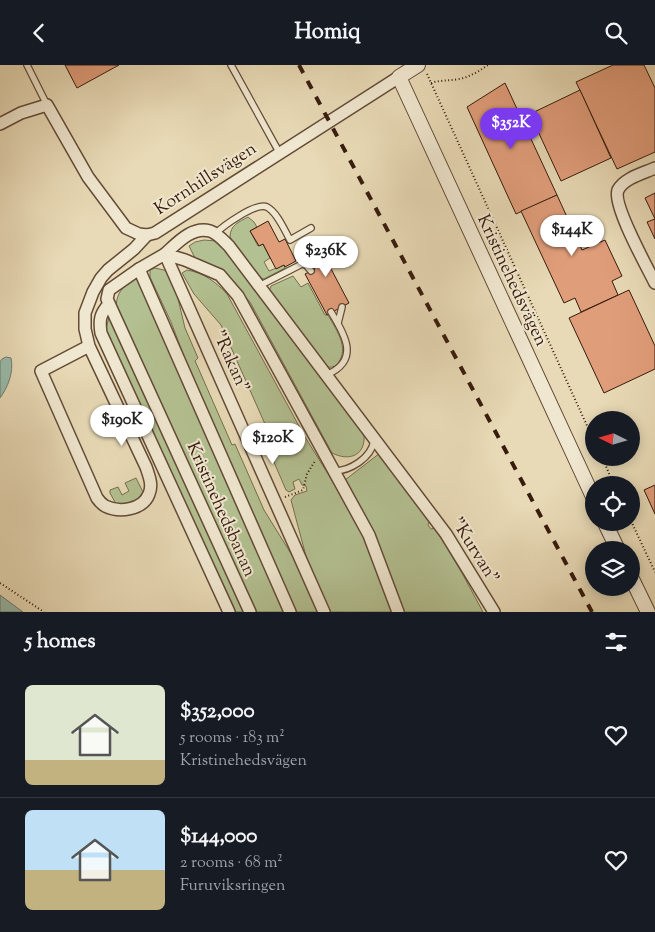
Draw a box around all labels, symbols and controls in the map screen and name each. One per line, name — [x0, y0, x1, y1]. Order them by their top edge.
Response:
text: Homiq — [294, 17, 361, 49]
icon: back — [25, 19, 53, 47]
icon: search — [602, 19, 630, 47]
pin: $352K — [476, 107, 546, 150]
text: $352K — [491, 112, 531, 135]
street label: Kornhillsvägen — [150, 137, 263, 223]
street label: Kristinehedsvägen — [469, 211, 553, 351]
pin: $144K — [537, 215, 607, 257]
text: $144K — [551, 219, 593, 242]
pin: $236K — [291, 235, 361, 278]
text: $236K — [305, 240, 347, 263]
street label: "Rakan" — [205, 326, 255, 397]
pin: $190K — [87, 405, 157, 447]
text: $190K — [101, 409, 143, 432]
north arrow — [585, 411, 640, 466]
map controls — [585, 411, 640, 596]
pin: $120K — [238, 423, 308, 465]
text: $120K — [252, 427, 294, 450]
street label: Kristinehedsbanan — [179, 438, 262, 582]
button: locate — [585, 476, 640, 531]
street label: "Kurvan" — [444, 513, 505, 589]
button: layers — [585, 541, 640, 596]
text: 5 homes — [25, 627, 95, 657]
icon: filters — [602, 628, 630, 656]
text: $352,000 — [180, 697, 255, 727]
icon: home — [65, 705, 125, 765]
icon: heart — [602, 721, 630, 749]
text: 5 rooms · 183 m² — [180, 727, 285, 750]
text: Kristinehedsvägen — [180, 750, 307, 773]
text: $144,000 — [180, 822, 257, 852]
icon: home — [65, 830, 125, 890]
icon: heart — [602, 846, 630, 874]
text: 2 rooms · 68 m² — [180, 852, 283, 875]
text: Furuviksringen — [180, 875, 285, 898]

